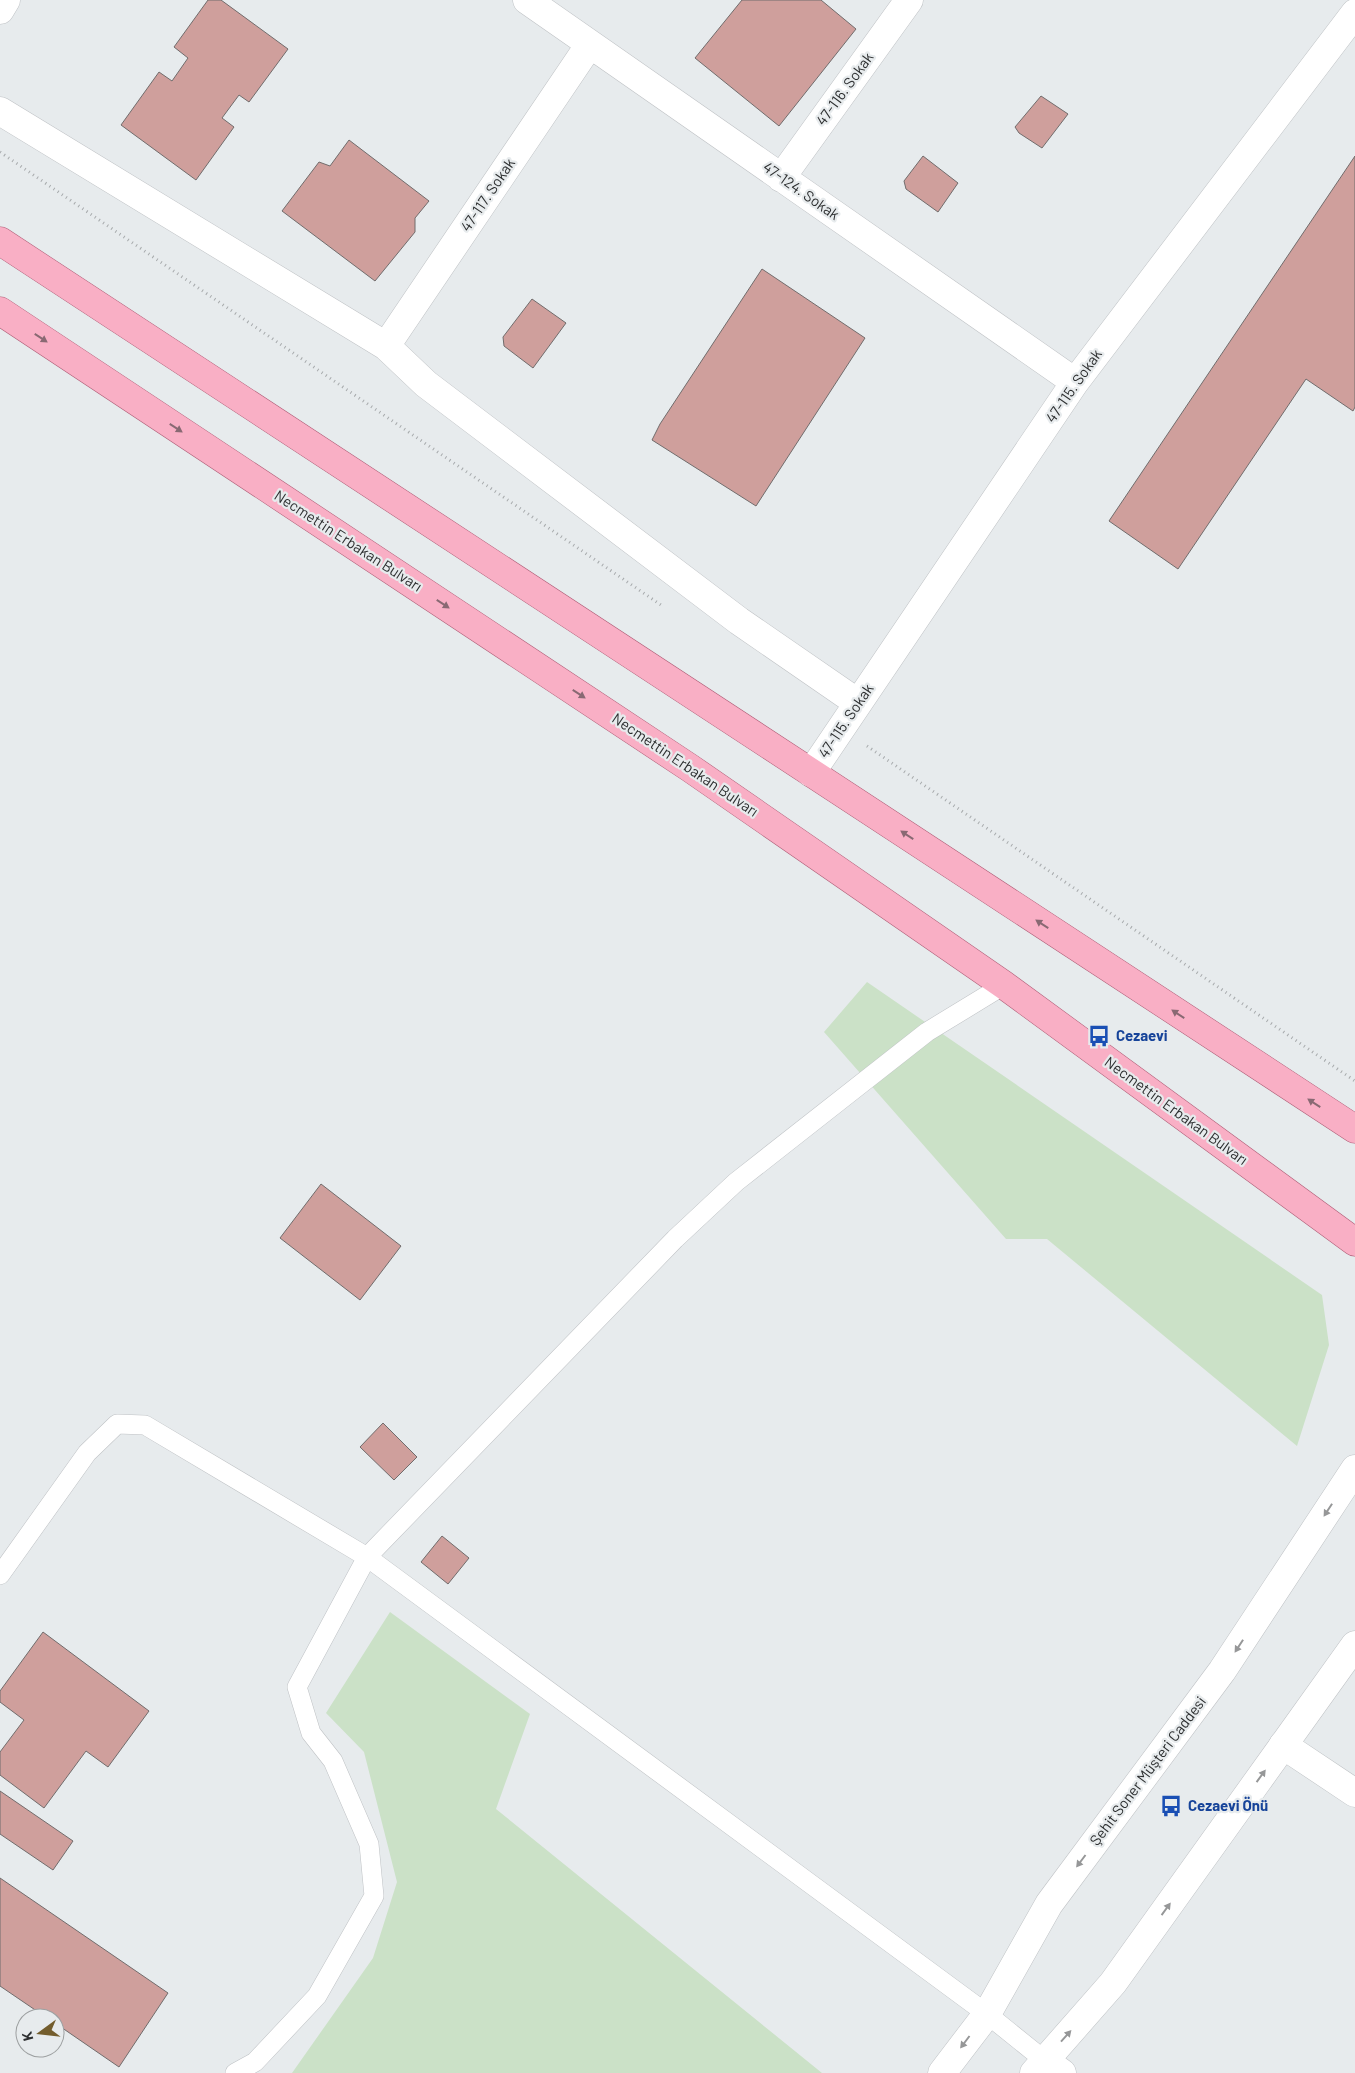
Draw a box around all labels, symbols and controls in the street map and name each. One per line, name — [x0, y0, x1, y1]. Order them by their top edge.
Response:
street label: 47-116. Sokak — [812, 48, 877, 128]
street label: 47-117. Sokak — [456, 154, 519, 234]
street label: 47-124. Sokak — [760, 157, 844, 223]
one-way arrow — [34, 334, 47, 343]
street label: 47-115. Sokak — [1041, 345, 1105, 426]
one-way arrow — [170, 423, 183, 433]
street label: Necmettin Erbakan Bulvarı — [271, 486, 426, 595]
one-way arrow — [437, 600, 450, 609]
street label: 47-115. Sokak — [814, 679, 877, 761]
one-way arrow — [572, 689, 585, 699]
street label: Necmettin Erbakan Bulvarı — [609, 708, 762, 820]
one-way arrow — [900, 831, 913, 840]
one-way arrow — [1036, 920, 1049, 929]
one-way arrow — [1172, 1009, 1185, 1018]
bus stop icon: Cezaevi — [1086, 1023, 1112, 1049]
place label: Cezaevi — [1116, 1026, 1168, 1044]
street label: Necmettin Erbakan Bulvarı — [1102, 1052, 1252, 1168]
one-way arrow — [1308, 1098, 1321, 1107]
one-way arrow — [1323, 1503, 1333, 1517]
one-way arrow — [1234, 1639, 1244, 1652]
street label: Şehit Soner Müşteri Caddesi — [1085, 1692, 1209, 1848]
one-way arrow — [1256, 1769, 1266, 1783]
bus stop icon: Cezaevi Önü — [1158, 1793, 1184, 1819]
place label: Cezaevi Önü — [1188, 1796, 1268, 1814]
one-way arrow — [1075, 1854, 1086, 1867]
one-way arrow — [1161, 1902, 1171, 1915]
north arrow — [15, 2008, 65, 2058]
text: K — [18, 2030, 36, 2043]
one-way arrow — [1060, 2030, 1072, 2042]
one-way arrow — [960, 2035, 971, 2048]

